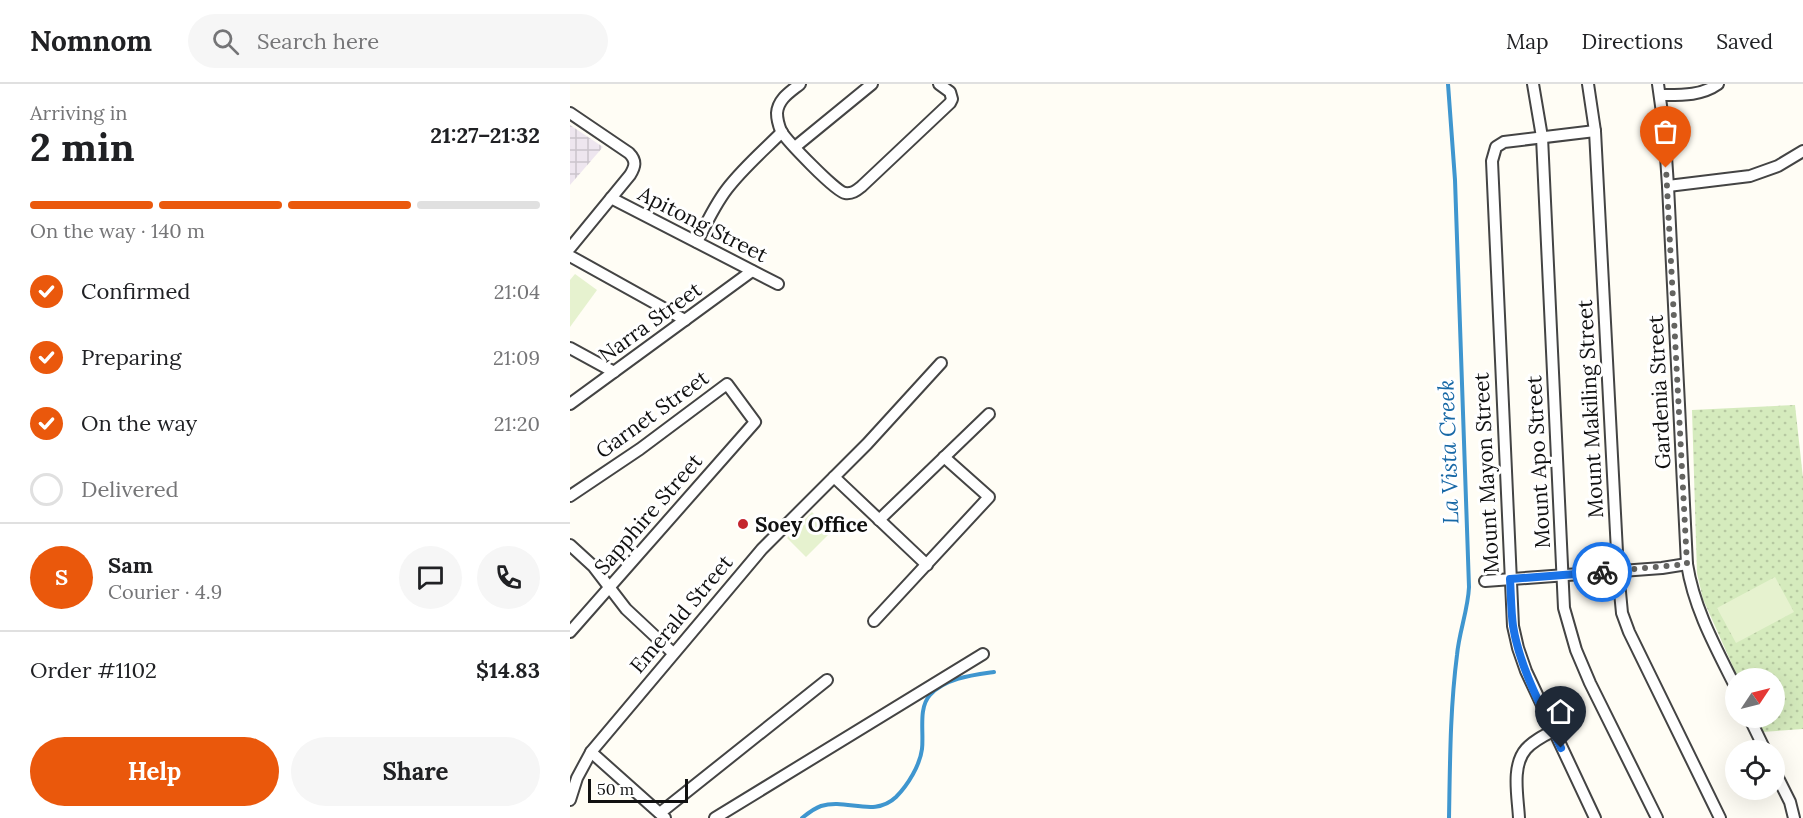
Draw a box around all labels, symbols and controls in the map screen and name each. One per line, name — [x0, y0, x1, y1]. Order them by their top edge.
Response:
search box — [188, 14, 608, 68]
text: Nomnom — [30, 23, 152, 59]
icon: search — [209, 25, 242, 58]
text: Search here — [257, 27, 379, 55]
text: Map — [1506, 28, 1549, 55]
text: Directions — [1582, 28, 1683, 55]
text: Saved — [1716, 28, 1773, 55]
text: Arriving in — [30, 100, 127, 125]
pin — [1640, 106, 1691, 168]
icon: bag — [1649, 115, 1682, 148]
text: 21:27–21:32 — [430, 121, 540, 149]
text: 2 min — [30, 122, 135, 172]
street label: Apitong Street — [633, 179, 773, 269]
text: On the way · 140 m — [30, 218, 205, 243]
icon: check — [30, 275, 63, 308]
street label: Narra Street — [593, 275, 707, 368]
text: Confirmed — [81, 277, 190, 305]
text: 21:04 — [494, 279, 540, 304]
street label: Mount Makiling Street — [1571, 298, 1609, 519]
street label: Gardenia Street — [1641, 313, 1677, 470]
icon: check — [30, 341, 63, 374]
text: Preparing — [81, 343, 181, 371]
text: 21:09 — [493, 345, 540, 370]
street label: Garnet Street — [590, 363, 714, 464]
street label: Mount Mayon Street — [1467, 371, 1505, 574]
street label: Mount Apo Street — [1520, 374, 1556, 549]
water label: La Vista Creek — [1431, 379, 1465, 525]
icon: check — [30, 407, 63, 440]
text: On the way — [81, 409, 197, 437]
text: 21:20 — [494, 411, 540, 436]
street label: Sapphire Street — [588, 447, 709, 580]
text: Delivered — [81, 475, 179, 503]
place label: Soey Office — [755, 511, 868, 538]
marker: Soey Office — [736, 517, 750, 531]
courier — [1572, 542, 1632, 602]
button: chat — [399, 546, 462, 609]
button: phone — [477, 546, 540, 609]
street label: Emerald Street — [624, 549, 739, 679]
text: Sam — [108, 551, 153, 579]
icon: bike — [1586, 556, 1619, 589]
text: S — [55, 563, 68, 591]
text: Courier · 4.9 — [108, 579, 222, 604]
text: Order #1102 — [30, 656, 157, 684]
text: $14.83 — [476, 656, 540, 684]
north arrow — [1725, 668, 1785, 728]
map controls — [1725, 668, 1785, 800]
pin — [1535, 686, 1586, 748]
icon: home — [1544, 695, 1577, 728]
button: Help — [30, 737, 279, 806]
button: Share — [291, 737, 540, 806]
button: locate — [1725, 740, 1785, 800]
scale bar — [588, 776, 688, 804]
text: 50 m — [597, 779, 634, 799]

